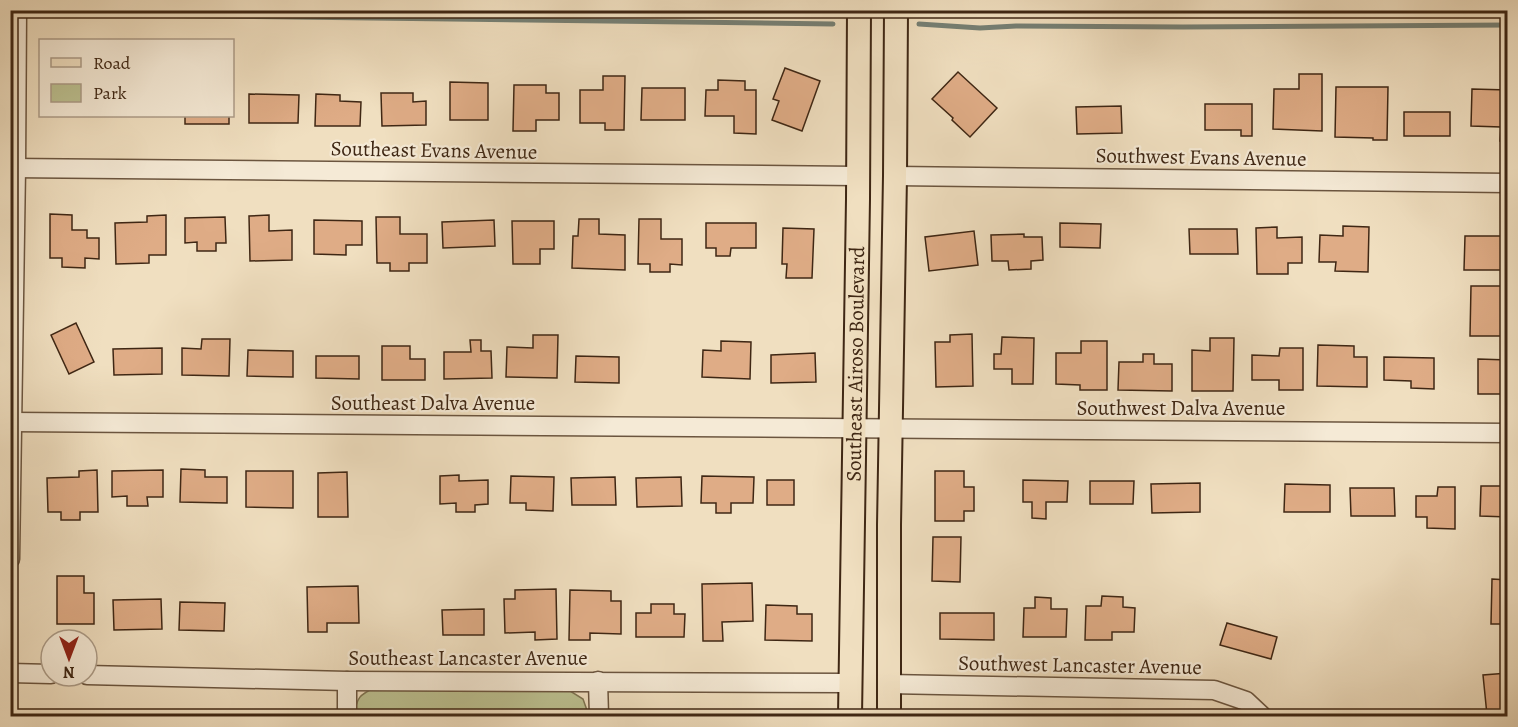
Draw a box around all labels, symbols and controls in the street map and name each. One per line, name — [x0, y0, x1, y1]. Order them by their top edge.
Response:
legend — [39, 39, 234, 117]
text: Road — [93, 51, 131, 75]
text: Park — [93, 81, 127, 105]
street label: Southeast Evans Avenue — [330, 134, 538, 166]
street label: Southwest Evans Avenue — [1095, 141, 1307, 173]
street label: Southeast Airoso Boulevard — [840, 245, 871, 482]
street label: Southeast Dalva Avenue — [331, 389, 535, 417]
street label: Southwest Dalva Avenue — [1077, 394, 1285, 422]
north arrow — [39, 628, 99, 688]
street label: Southeast Lancaster Avenue — [348, 644, 588, 672]
street label: Southwest Lancaster Avenue — [958, 649, 1202, 681]
text: N — [63, 661, 75, 683]

